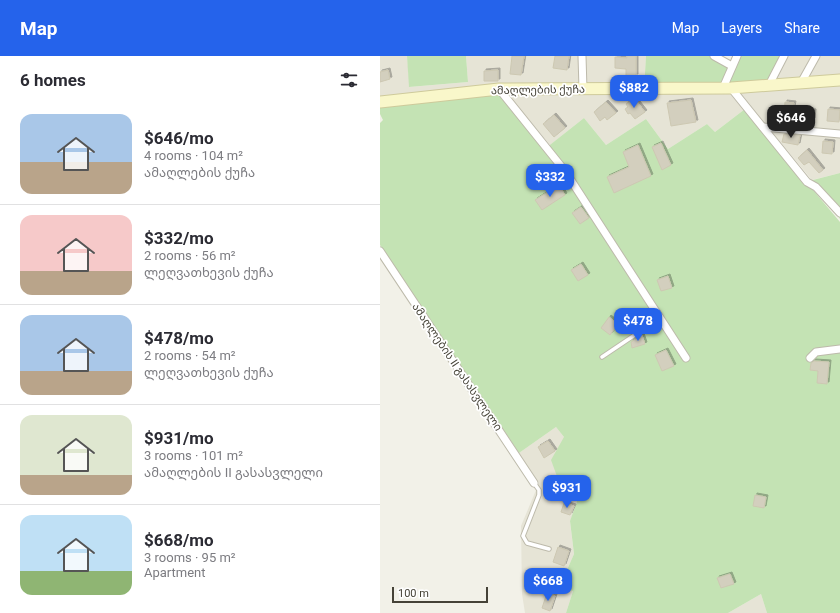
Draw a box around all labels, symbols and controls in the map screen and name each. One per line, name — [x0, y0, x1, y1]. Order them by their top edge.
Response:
text: Map — [20, 17, 58, 40]
text: Map — [672, 20, 699, 36]
text: Layers — [721, 20, 762, 36]
text: Share — [784, 20, 820, 36]
icon: filters — [338, 69, 360, 91]
text: 6 homes — [20, 70, 86, 90]
pin: $882 — [610, 75, 658, 109]
text: $882 — [619, 80, 649, 95]
street label: ამაღლების ქუჩა — [491, 83, 585, 97]
pin: $646 — [767, 105, 815, 139]
text: $646 — [776, 110, 806, 125]
text: $646/mo — [144, 128, 214, 148]
icon: home — [52, 130, 100, 178]
text: 4 rooms · 104 m² — [144, 148, 243, 163]
pin: $332 — [526, 164, 574, 198]
text: ამაღლების ქუჩა — [144, 165, 255, 180]
text: $332 — [535, 169, 565, 184]
text: $332/mo — [144, 228, 214, 248]
icon: home — [52, 231, 100, 279]
text: 2 rooms · 56 m² — [144, 248, 236, 263]
text: ლეღვათხევის ქუჩა — [144, 265, 274, 280]
street label: ამაღლების II გასასვლელი — [409, 301, 505, 433]
pin: $478 — [614, 308, 662, 342]
text: $478 — [623, 313, 653, 328]
text: $478/mo — [144, 328, 214, 348]
icon: home — [52, 331, 100, 379]
text: 2 rooms · 54 m² — [144, 348, 236, 363]
text: ლეღვათხევის ქუჩა — [144, 365, 274, 380]
text: $931/mo — [144, 428, 214, 448]
icon: home — [52, 431, 100, 479]
text: 3 rooms · 101 m² — [144, 448, 243, 463]
text: ამაღლების II გასასვლელი — [144, 465, 323, 480]
pin: $931 — [543, 475, 591, 509]
text: $931 — [552, 480, 582, 495]
text: $668/mo — [144, 530, 214, 550]
icon: home — [52, 531, 100, 579]
text: 3 rooms · 95 m² — [144, 550, 236, 565]
text: Apartment — [144, 565, 206, 580]
pin: $668 — [524, 568, 572, 602]
text: $668 — [533, 573, 563, 588]
scale bar — [392, 585, 488, 604]
text: 100 m — [398, 587, 429, 600]

